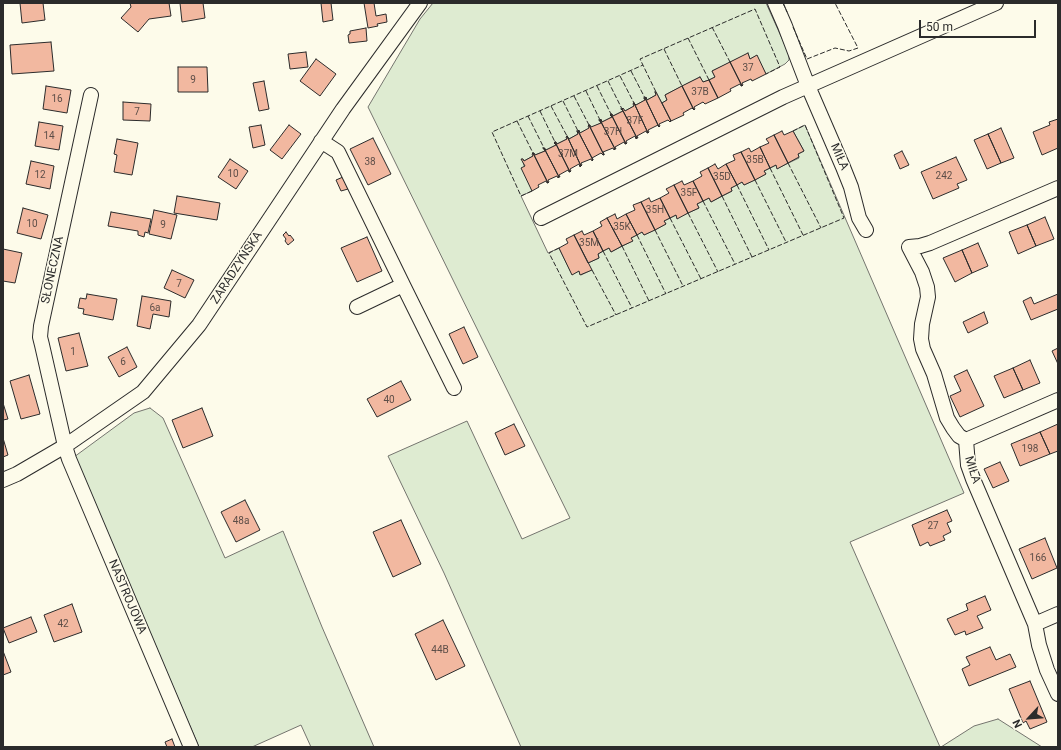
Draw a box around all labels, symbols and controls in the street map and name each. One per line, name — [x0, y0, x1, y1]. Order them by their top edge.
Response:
scale bar — [921, 12, 1038, 38]
text: 50 m — [926, 20, 953, 34]
house number: 37 — [742, 62, 754, 74]
house number: 9 — [190, 74, 196, 86]
house number: 37B — [691, 86, 709, 98]
house number: 16 — [51, 93, 63, 105]
house number: 7 — [134, 106, 140, 118]
house number: 37F — [627, 115, 643, 127]
house number: 37H — [604, 126, 622, 138]
house number: 14 — [43, 130, 55, 142]
street label: MIŁA — [827, 141, 851, 173]
house number: 37M — [558, 148, 578, 160]
house number: 35B — [746, 154, 764, 166]
house number: 38 — [364, 156, 376, 168]
house number: 10 — [227, 168, 239, 180]
house number: 12 — [34, 169, 46, 181]
house number: 242 — [936, 170, 952, 182]
house number: 35D — [713, 171, 731, 183]
house number: 35F — [681, 187, 697, 199]
house number: 35H — [646, 204, 664, 216]
house number: 10 — [26, 218, 38, 230]
house number: 9 — [160, 219, 166, 231]
house number: 35K — [613, 221, 631, 233]
street label: ZARADZYŃSKA — [208, 229, 266, 307]
street label: SŁONECZNA — [39, 235, 67, 305]
house number: 35M — [579, 237, 599, 249]
house number: 7 — [176, 278, 182, 290]
house number: 6a — [149, 302, 161, 314]
house number: 1 — [70, 346, 76, 358]
house number: 6 — [120, 356, 126, 368]
house number: 40 — [383, 394, 395, 406]
house number: 198 — [1022, 443, 1038, 455]
street label: MIŁA — [961, 454, 983, 486]
house number: 48a — [233, 515, 249, 527]
house number: 27 — [927, 520, 939, 532]
house number: 166 — [1030, 552, 1046, 564]
street label: NASTROJOWA — [105, 558, 149, 636]
house number: 42 — [57, 618, 69, 630]
house number: 44B — [431, 644, 449, 656]
north arrow — [1009, 698, 1049, 738]
text: N — [1010, 717, 1025, 730]

